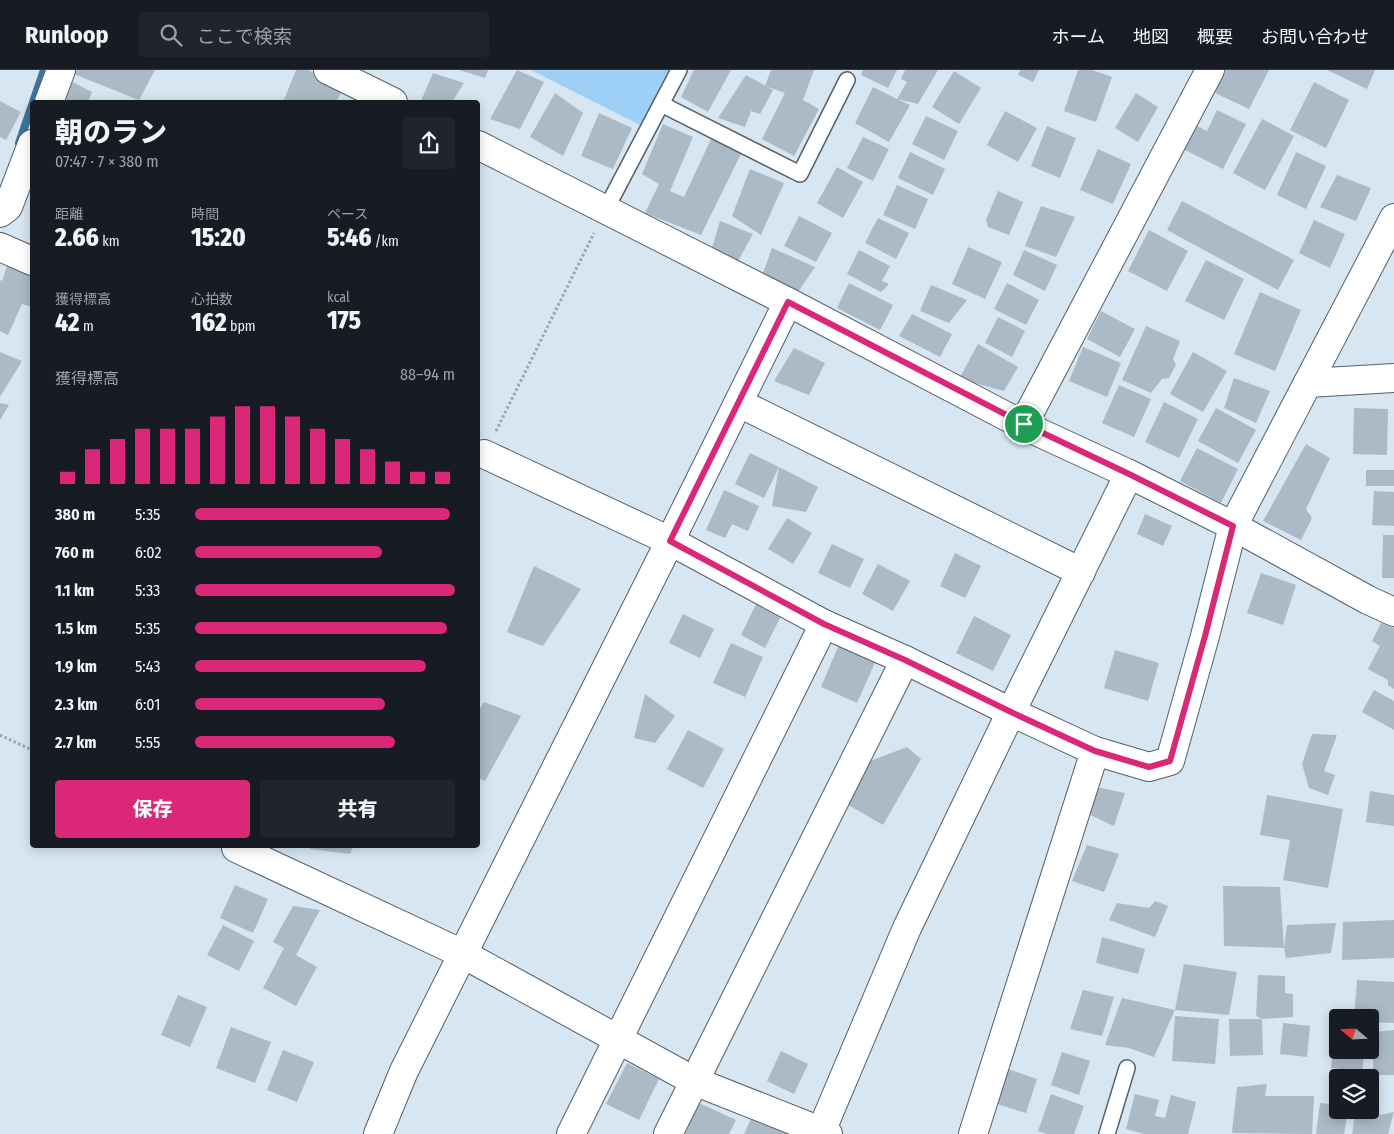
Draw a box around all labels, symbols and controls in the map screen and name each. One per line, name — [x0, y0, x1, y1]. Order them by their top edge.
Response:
search box — [139, 12, 489, 57]
text: Runloop — [25, 21, 109, 49]
icon: search — [157, 21, 185, 49]
text: ここで検索 — [197, 25, 292, 48]
text: ホーム — [1052, 26, 1105, 48]
text: 地図 — [1133, 26, 1169, 48]
text: 概要 — [1197, 26, 1233, 48]
text: お問い合わせ — [1261, 26, 1369, 48]
text: 朝のラン — [55, 116, 167, 149]
button: share — [403, 117, 455, 169]
text: 07:47 · 7 × 380 m — [55, 152, 159, 171]
text: 距離 — [55, 206, 83, 223]
text: 時間 — [191, 206, 219, 223]
text: ペース — [327, 206, 368, 223]
text: 2.66 — [55, 223, 99, 253]
text: 15:20 — [191, 223, 246, 253]
text: 5:46 — [327, 223, 372, 253]
text: km — [99, 233, 119, 250]
text: /km — [372, 233, 399, 250]
text: kcal — [327, 289, 350, 306]
text: 獲得標高 — [55, 291, 111, 308]
text: 心拍数 — [191, 291, 233, 308]
text: 175 — [327, 306, 361, 336]
text: 42 — [55, 308, 80, 338]
text: 162 — [191, 308, 227, 338]
text: m — [80, 318, 94, 335]
text: bpm — [227, 318, 256, 335]
text: 88–94 m — [400, 365, 455, 384]
text: 獲得標高 — [55, 369, 119, 388]
pin — [1003, 403, 1045, 445]
icon: arrive — [1010, 410, 1038, 438]
text: 380 m — [55, 505, 95, 524]
text: 5:35 — [135, 505, 160, 524]
text: 760 m — [55, 543, 94, 562]
text: 6:02 — [135, 543, 162, 562]
text: 1.1 km — [55, 581, 94, 600]
text: 5:33 — [135, 581, 160, 600]
text: 1.5 km — [55, 619, 97, 638]
text: 5:35 — [135, 619, 160, 638]
text: 1.9 km — [55, 657, 97, 676]
text: 5:43 — [135, 657, 160, 676]
text: 2.3 km — [55, 695, 98, 714]
text: 6:01 — [135, 695, 161, 714]
text: 2.7 km — [55, 733, 97, 752]
text: 5:55 — [135, 733, 160, 752]
button: 保存 — [55, 780, 250, 838]
button: 共有 — [260, 780, 455, 838]
north arrow — [1329, 1009, 1379, 1059]
map controls — [1329, 1009, 1379, 1119]
button: layers — [1329, 1069, 1379, 1119]

